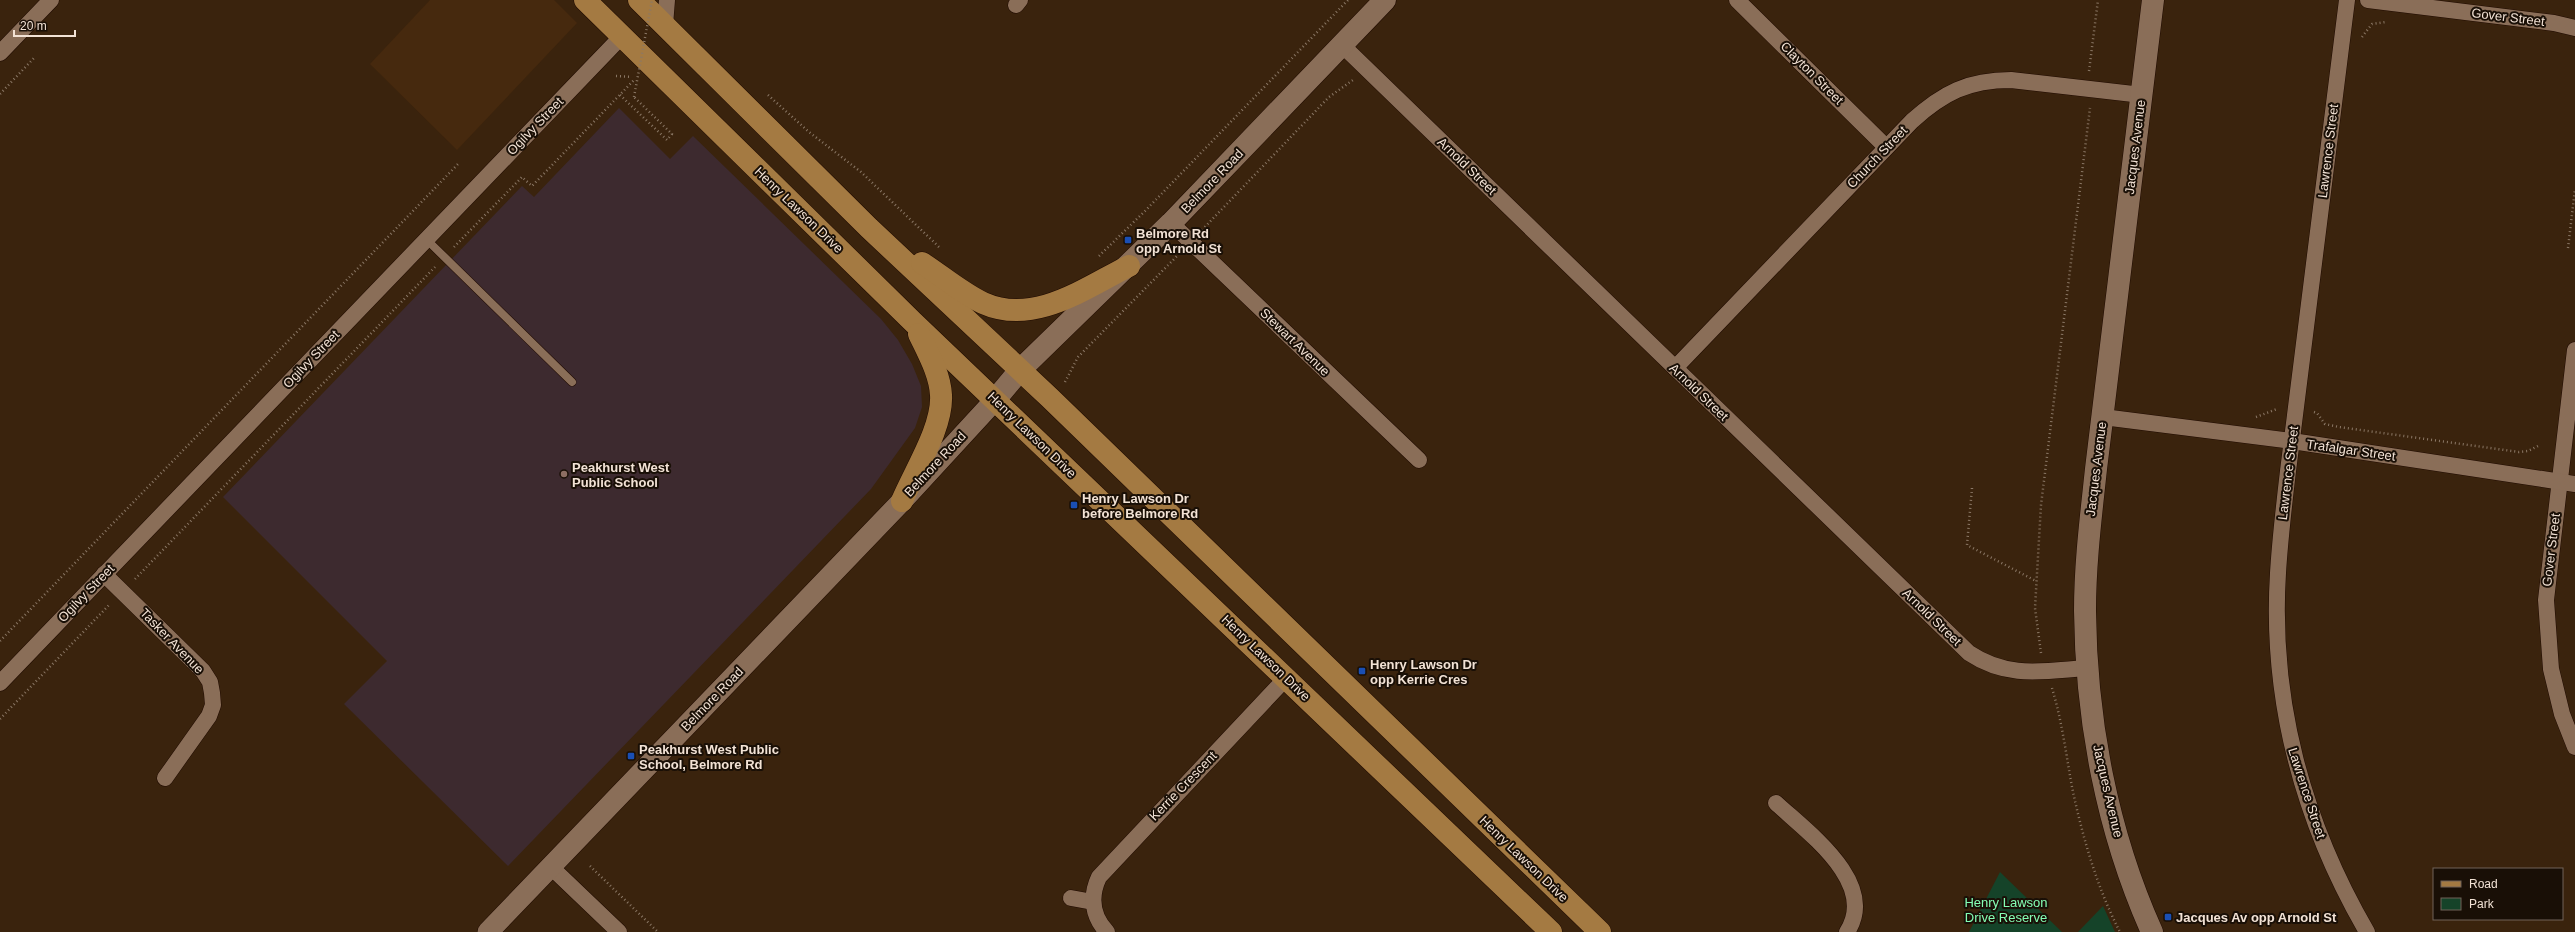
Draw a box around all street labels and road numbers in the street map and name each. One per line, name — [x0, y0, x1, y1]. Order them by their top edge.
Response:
street label: Gover Street — [2471, 5, 2546, 29]
street label: Clayton Street — [1778, 39, 1847, 108]
street label: Ogilvy Street — [504, 94, 567, 158]
street label: Jacques Avenue — [2122, 99, 2148, 195]
street label: Lawrence Street — [2315, 103, 2341, 199]
street label: Church Street — [1844, 123, 1911, 191]
street label: Arnold Street — [1435, 134, 1500, 198]
street label: Belmore Road — [1178, 146, 1246, 216]
street label: Henry Lawson Drive — [752, 164, 846, 256]
street label: Stewart Avenue — [1257, 305, 1333, 379]
street label: Ogilvy Street — [280, 327, 343, 391]
street label: Arnold Street — [1667, 360, 1732, 424]
street label: Henry Lawson Drive — [985, 389, 1079, 481]
street label: Jacques Avenue — [2083, 421, 2109, 517]
street label: Lawrence Street — [2275, 425, 2301, 521]
street label: Belmore Road — [901, 428, 969, 500]
street label: Trafalgar Street — [2305, 436, 2397, 464]
street label: Gover Street — [2539, 512, 2563, 587]
street label: Ogilvy Street — [55, 561, 118, 625]
street label: Arnold Street — [1900, 585, 1965, 649]
street label: Tasker Avenue — [137, 605, 207, 677]
street label: Henry Lawson Drive — [1219, 612, 1313, 704]
street label: Belmore Road — [678, 664, 746, 734]
street label: Jacques Avenue — [2090, 743, 2126, 839]
street label: Lawrence Street — [2285, 746, 2329, 841]
street label: Kerrie Crescent — [1146, 748, 1220, 824]
street label: Henry Lawson Drive — [1477, 813, 1571, 905]

